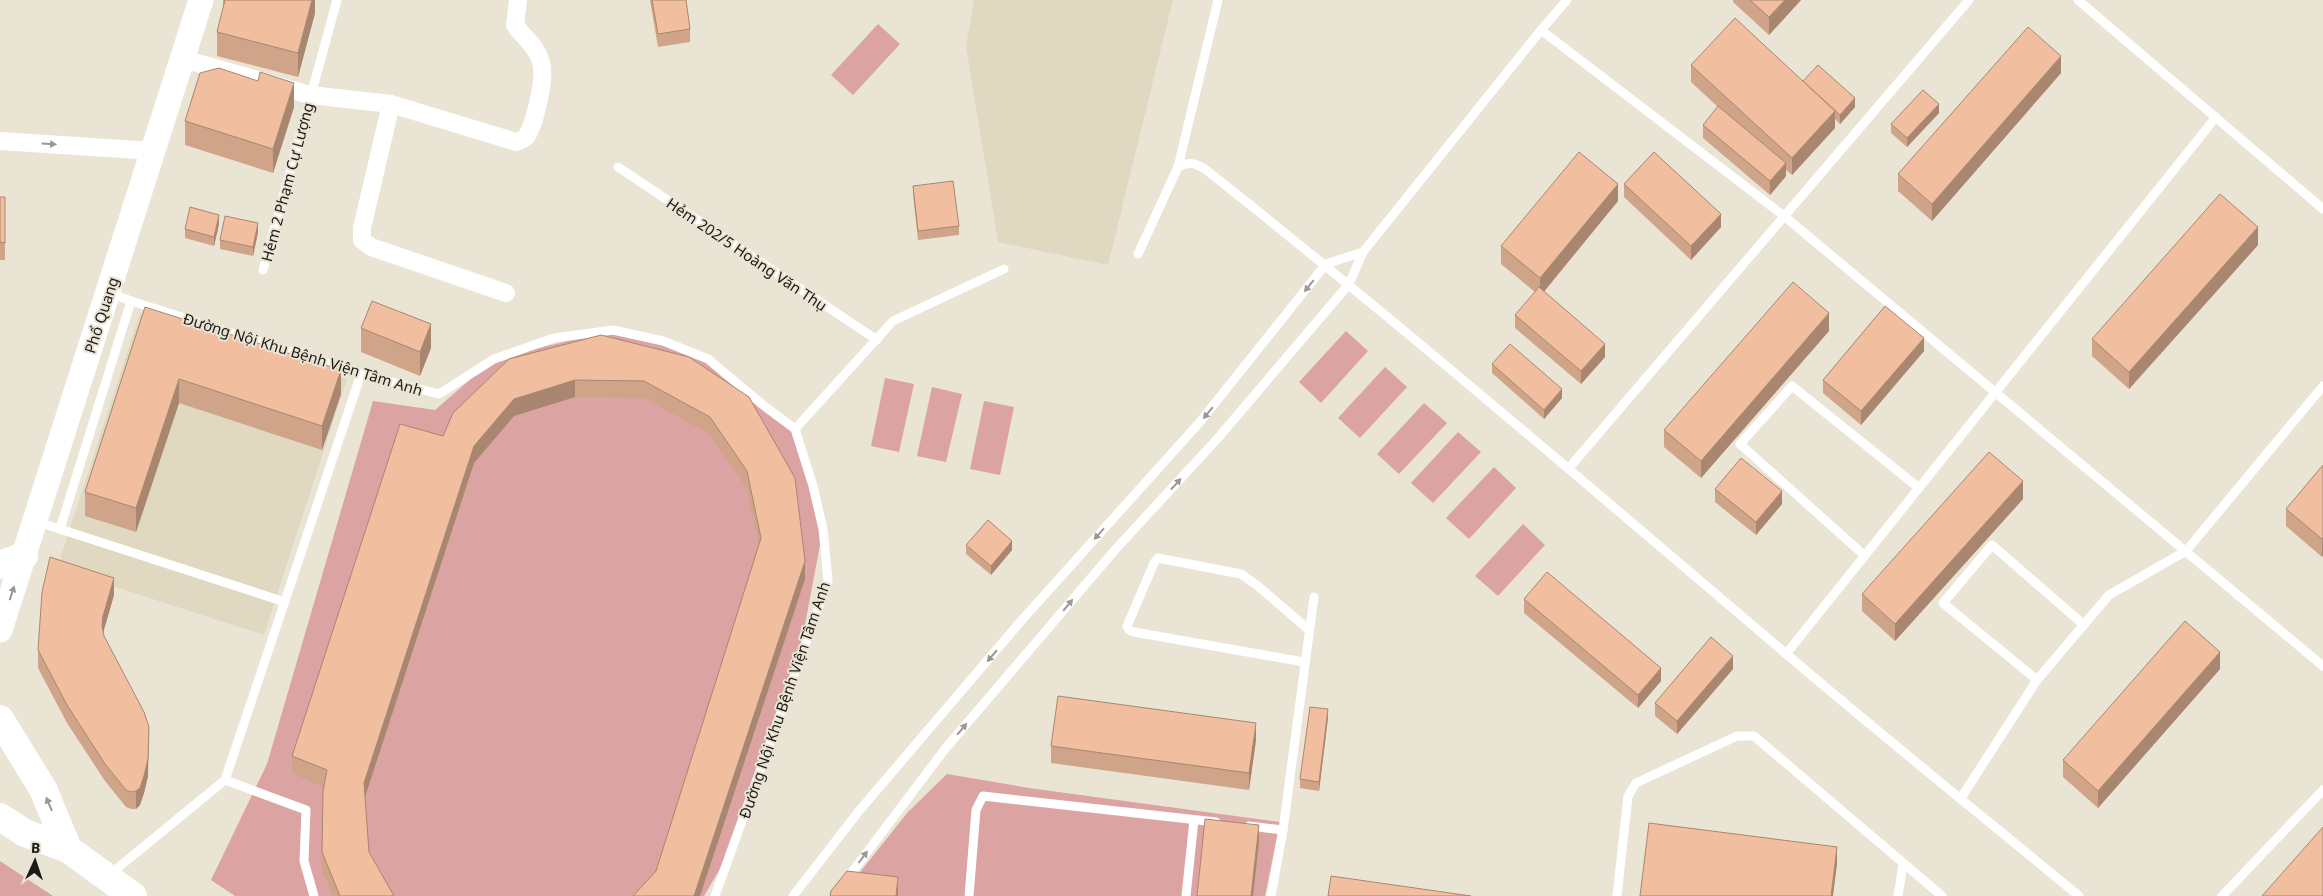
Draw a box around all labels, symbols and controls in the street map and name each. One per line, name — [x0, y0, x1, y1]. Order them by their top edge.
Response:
street label: Hẻm 2 Phạm Cự Lượng — [256, 100, 318, 264]
one-way arrow — [41, 141, 57, 149]
street label: Hẻm 202/5 Hoàng Văn Thụ — [663, 193, 831, 315]
street label: Phổ Quang — [79, 274, 123, 356]
one-way arrow — [1303, 279, 1314, 292]
street label: Đường Nội Khu Bệnh Viện Tâm Anh — [181, 308, 425, 400]
one-way arrow — [1202, 406, 1213, 419]
one-way arrow — [1170, 478, 1182, 490]
one-way arrow — [1094, 528, 1105, 541]
street label: Đường Nội Khu Bệnh Viện Tâm Anh — [734, 579, 834, 821]
one-way arrow — [8, 585, 16, 600]
one-way arrow — [1062, 599, 1073, 611]
one-way arrow — [986, 649, 997, 662]
one-way arrow — [957, 722, 968, 735]
one-way arrow — [45, 796, 53, 811]
north arrow — [10, 836, 60, 886]
text: B — [31, 838, 41, 857]
one-way arrow — [858, 850, 868, 864]

